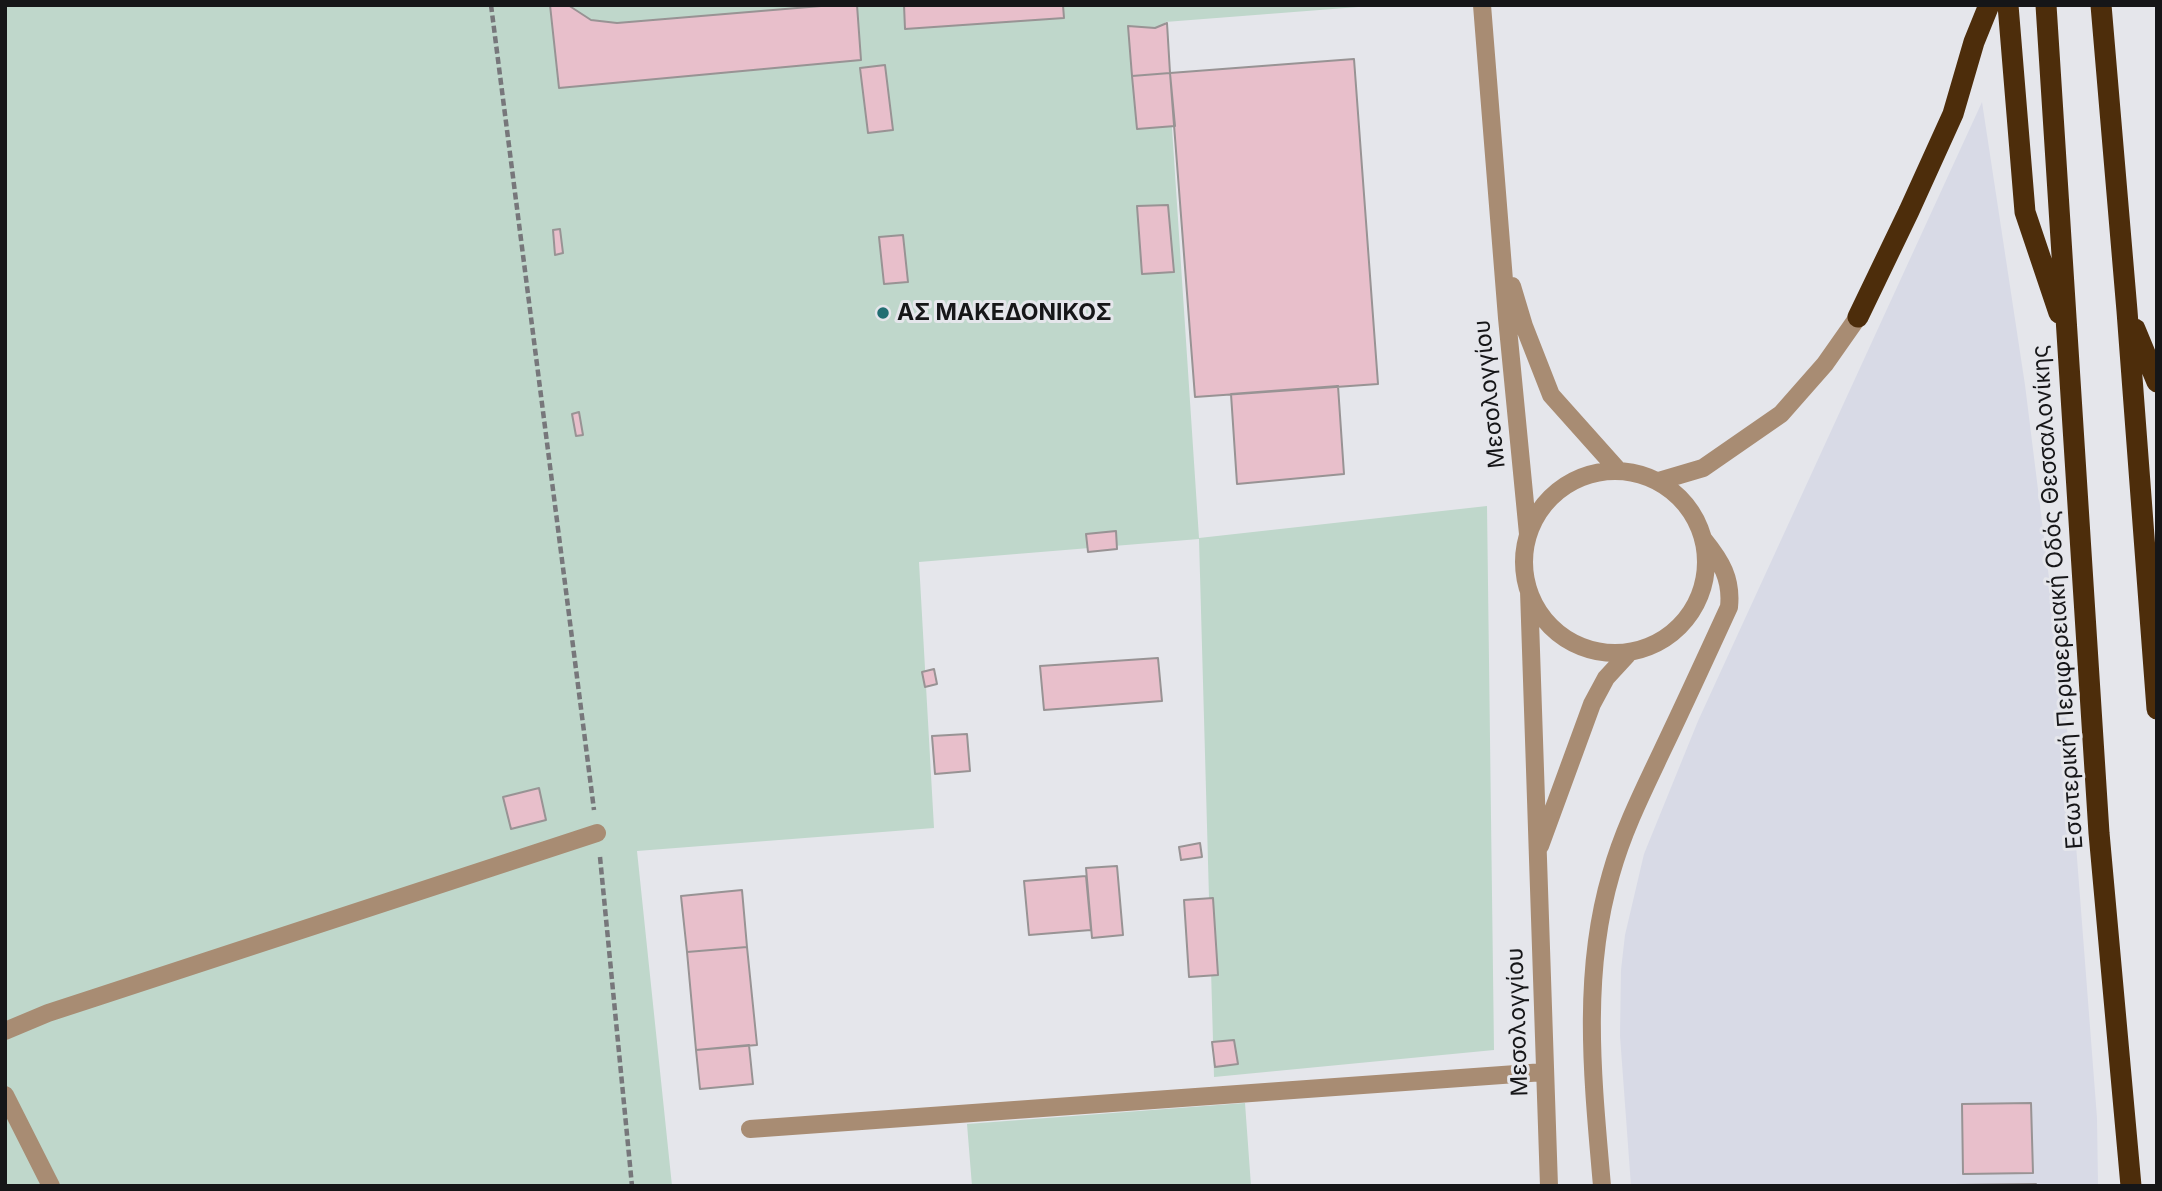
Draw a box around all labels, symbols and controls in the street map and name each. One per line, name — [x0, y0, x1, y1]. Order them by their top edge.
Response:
place label: ΑΣ ΜΑΚΕΔΟΝΙΚΟΣ — [897, 299, 1112, 327]
marker: ΑΣ ΜΑΚΕΔΟΝΙΚΟΣ — [875, 305, 891, 321]
street label: Μεσολογγίου — [1468, 318, 1512, 470]
street label: Εσωτερική Περιφερειακή Οδός Θεσσαλονίκης — [2027, 344, 2089, 850]
street label: Μεσολογγίου — [1502, 947, 1534, 1097]

